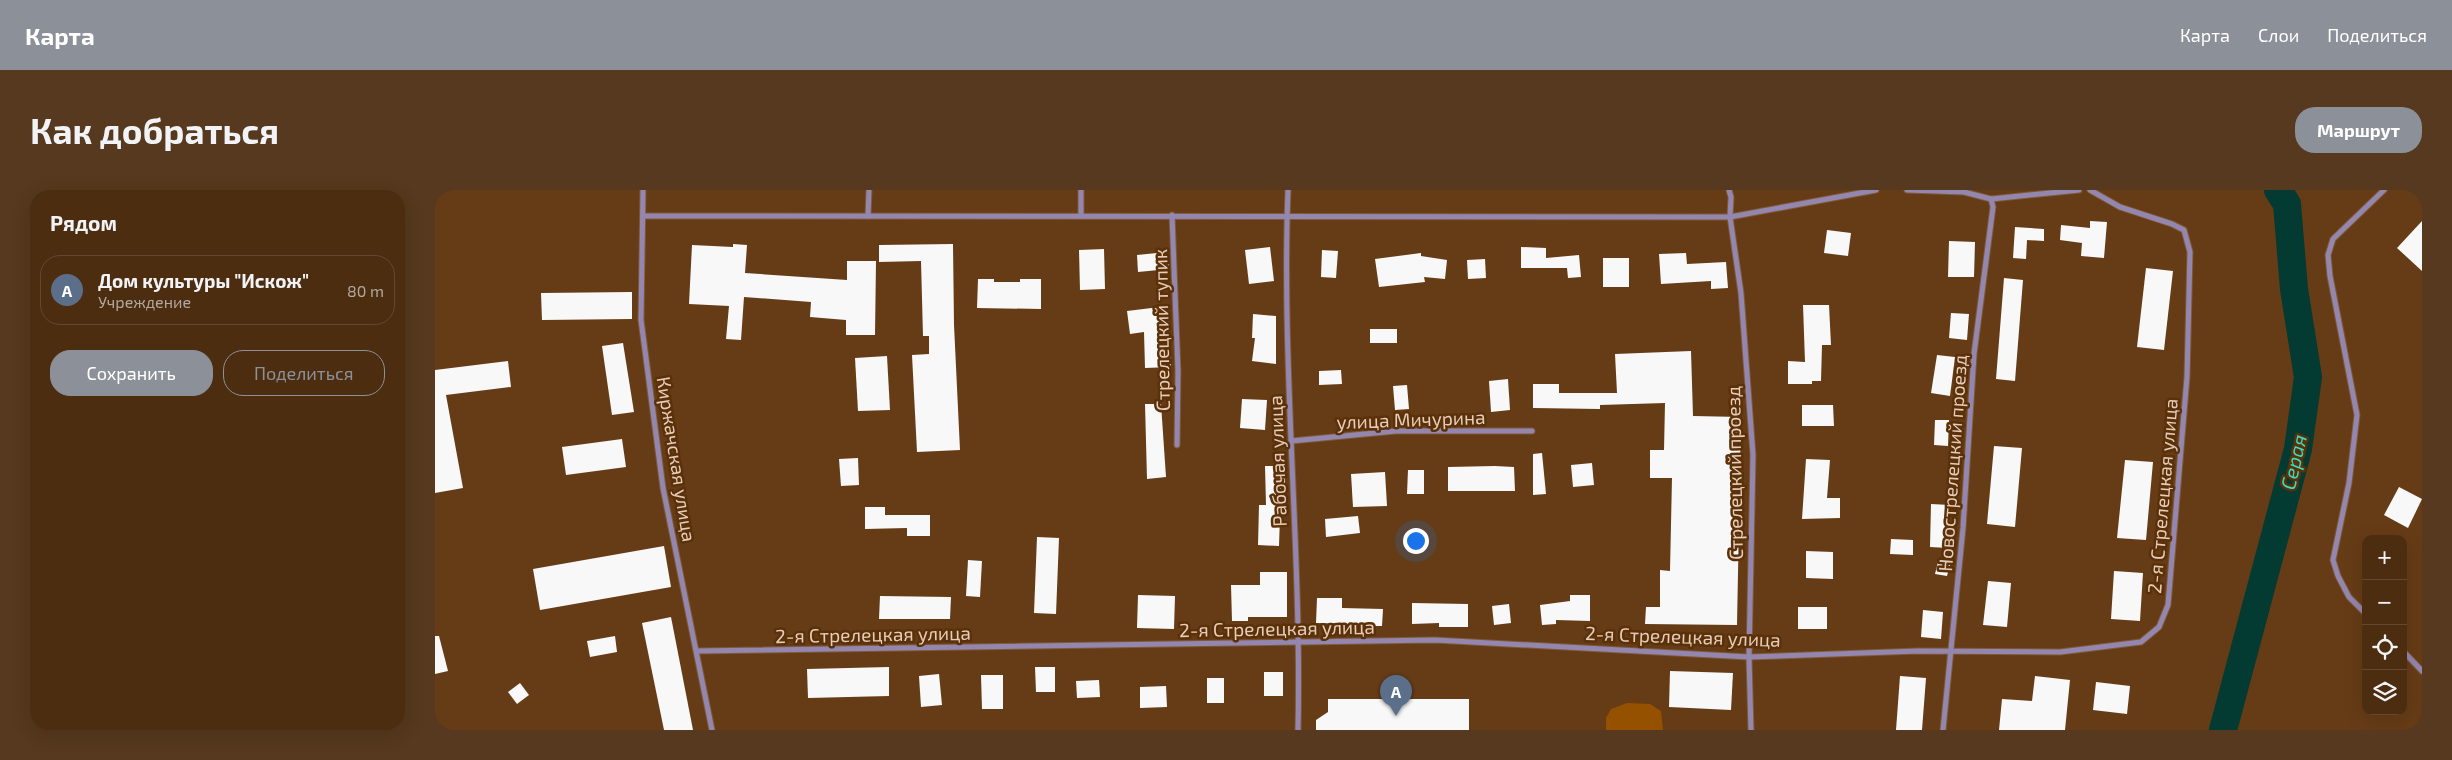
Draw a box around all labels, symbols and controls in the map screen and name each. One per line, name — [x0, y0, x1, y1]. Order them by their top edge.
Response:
text: Карта — [25, 21, 95, 50]
text: Карта — [2180, 24, 2230, 46]
text: Слои — [2258, 24, 2299, 46]
text: Поделиться — [2327, 24, 2427, 46]
button: Маршрут — [2295, 107, 2422, 153]
text: Как добраться — [30, 109, 279, 151]
text: Рядом — [50, 210, 117, 235]
street label: Стрелецкий тупик — [1148, 249, 1175, 411]
text: Дом культуры "Искож" — [98, 269, 309, 292]
text: A — [62, 281, 72, 300]
text: 80 m — [347, 281, 384, 300]
text: Учреждение — [98, 292, 191, 311]
button: Сохранить — [50, 350, 213, 396]
button: Поделиться — [223, 350, 385, 396]
street label: Новострелецкий проезд — [1933, 354, 1971, 572]
street label: Киржачская улица — [652, 375, 701, 543]
street label: Стрелецкий проезд — [1721, 386, 1747, 560]
street label: Рабочая улица — [1263, 395, 1292, 527]
street label: 2-я Стрелецкая улица — [2142, 397, 2183, 595]
street label: улица Мичурина — [1336, 405, 1486, 434]
water label: Серая — [2275, 432, 2311, 492]
your location — [1403, 528, 1429, 554]
map controls — [2362, 535, 2407, 715]
button: + — [2362, 535, 2407, 580]
button: − — [2362, 580, 2407, 625]
street label: 2-я Стрелецкая улица — [1179, 615, 1375, 642]
street label: 2-я Стрелецкая улица — [775, 621, 971, 648]
street label: 2-я Стрелецкая улица — [1585, 621, 1781, 652]
button: locate — [2362, 625, 2407, 670]
button: layers — [2362, 670, 2407, 715]
pin: A — [1380, 675, 1412, 716]

